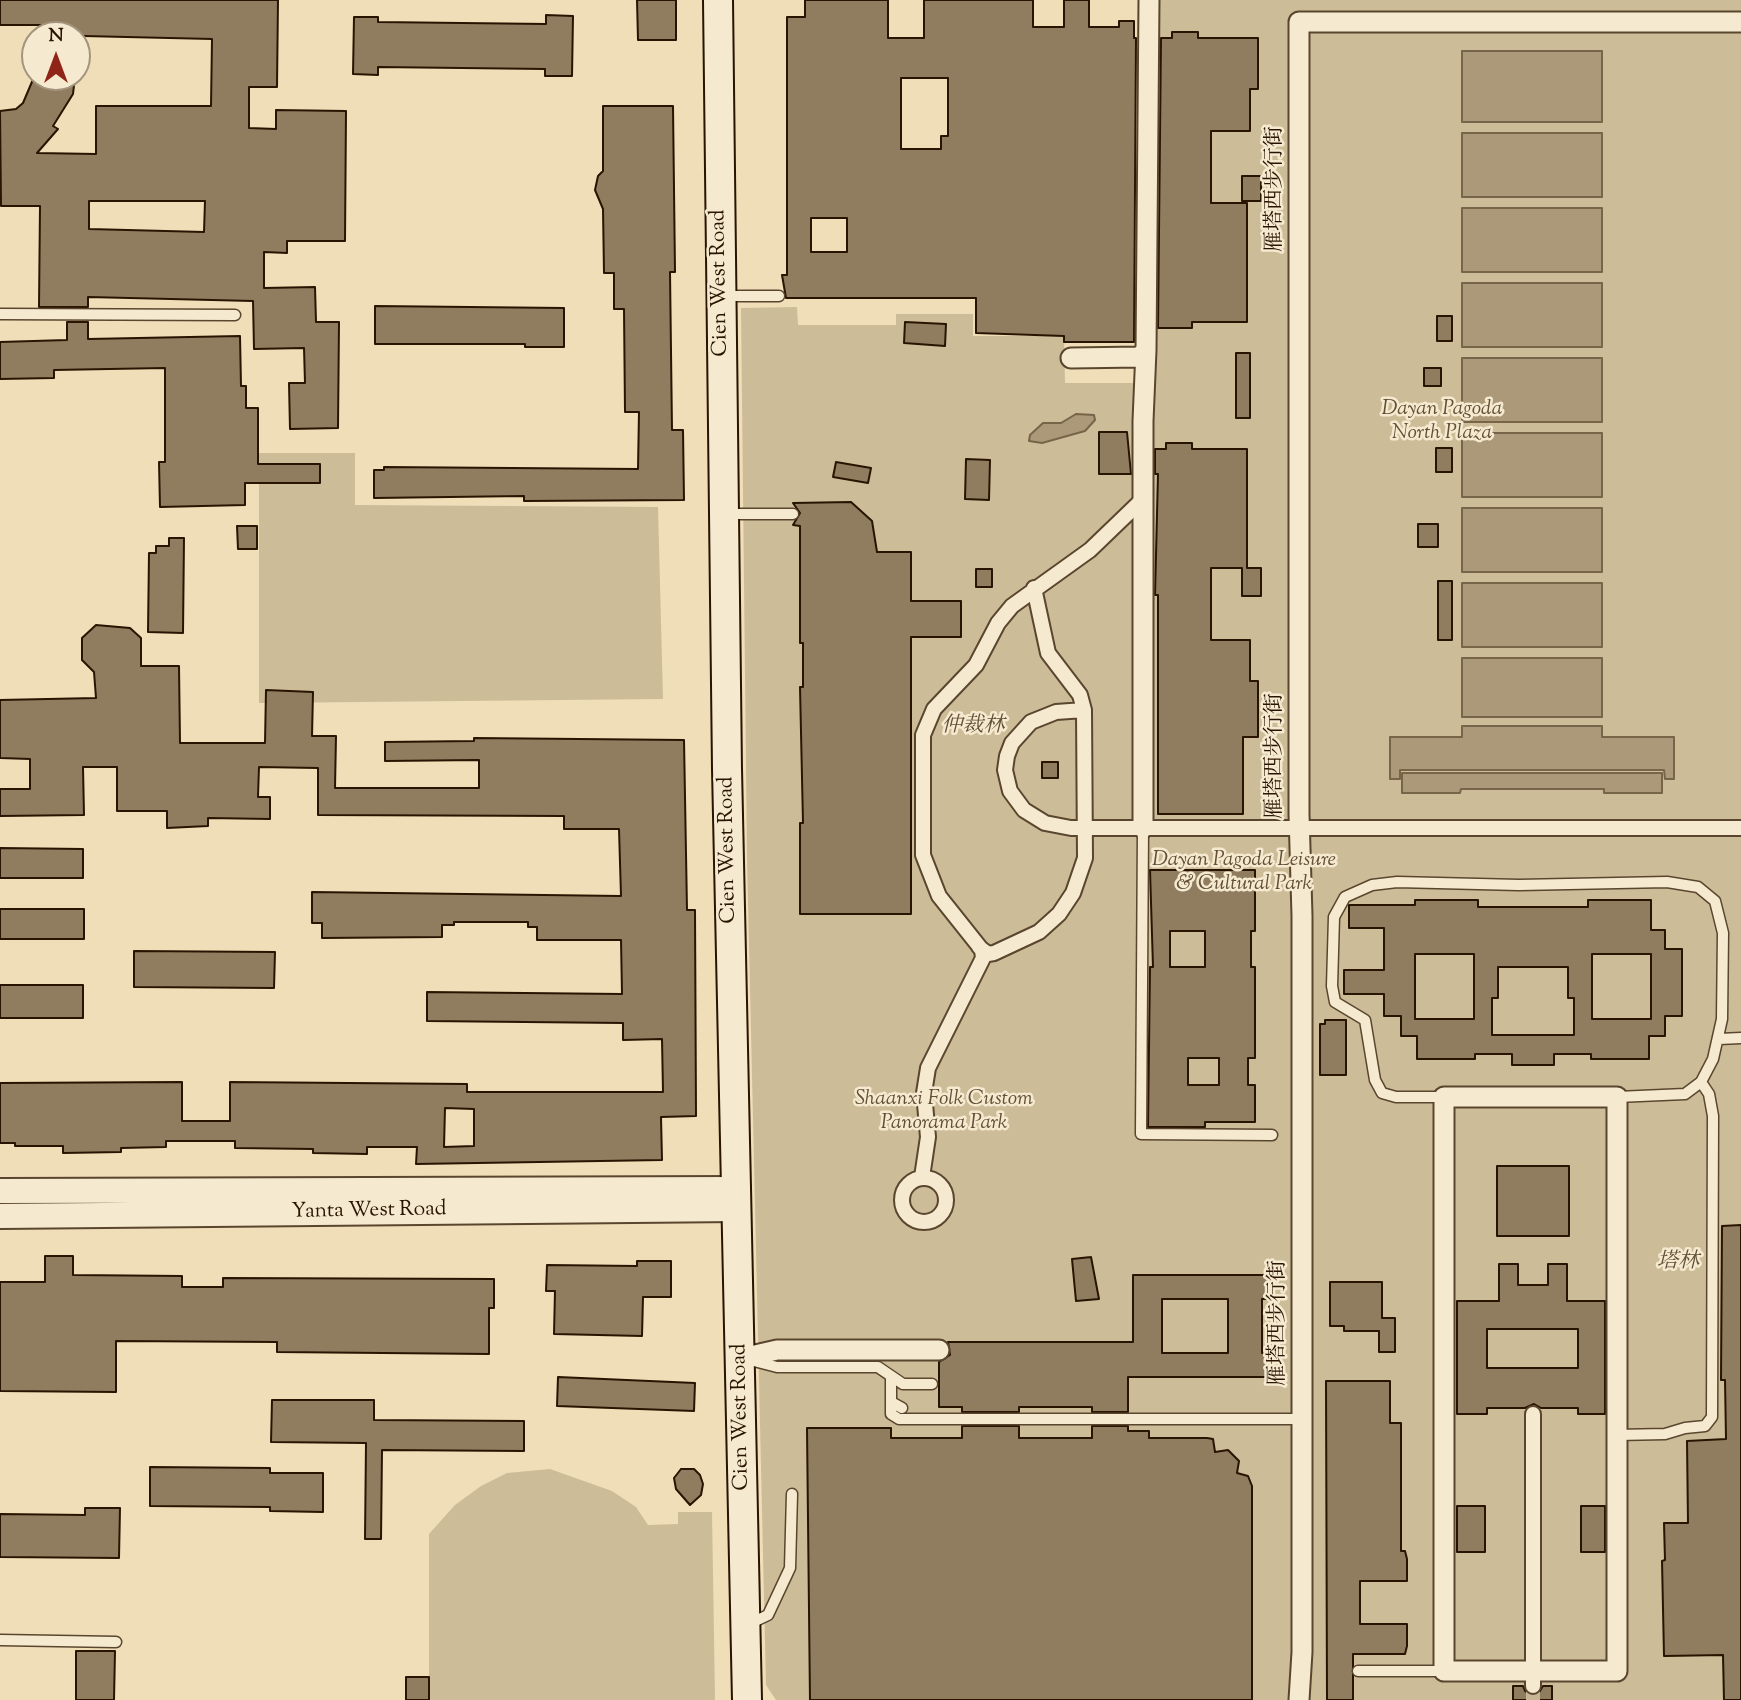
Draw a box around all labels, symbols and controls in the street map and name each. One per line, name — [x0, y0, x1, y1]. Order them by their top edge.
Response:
north arrow — [21, 21, 91, 91]
text: N — [48, 23, 64, 50]
street label: 雁塔西步行街 — [1263, 126, 1289, 252]
street label: Cien West Road — [707, 209, 735, 357]
park label: Dayan Pagoda North Plaza — [1382, 397, 1502, 447]
street label: 雁塔西步行街 — [1263, 693, 1289, 819]
park label: 仲裁林 — [942, 714, 1004, 740]
street label: Cien West Road — [715, 776, 743, 924]
park label: Dayan Pagoda Leisure & Cultural Park — [1152, 848, 1336, 898]
park label: Shaanxi Folk Custom Panorama Park — [855, 1087, 1033, 1137]
street label: Yanta West Road — [291, 1198, 447, 1226]
park label: 塔林 — [1657, 1250, 1699, 1276]
street label: 雁塔西步行街 — [1266, 1260, 1292, 1386]
street label: Cien West Road — [728, 1343, 756, 1491]

